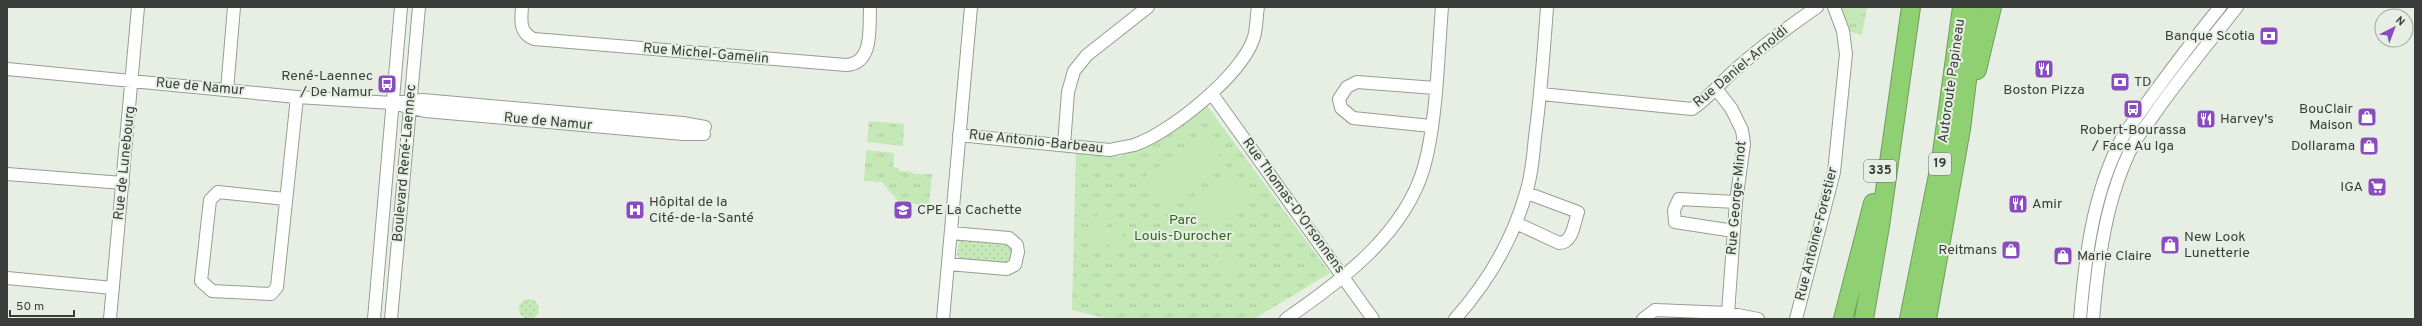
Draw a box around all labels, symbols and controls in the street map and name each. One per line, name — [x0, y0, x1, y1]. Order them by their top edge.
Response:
north arrow — [2374, 8, 2414, 48]
text: N — [2392, 13, 2408, 29]
street label: Autoroute Papineau — [1935, 18, 1969, 144]
street label: Rue Daniel-Arnoldi — [1690, 22, 1792, 112]
bank icon: Banque Scotia — [2258, 25, 2280, 47]
place label: Banque Scotia — [2165, 28, 2255, 45]
street label: Rue Michel-Gamelin — [642, 40, 770, 68]
restaurant icon: Boston Pizza — [2033, 58, 2055, 80]
place label: René-Laennec / De Namur — [281, 68, 374, 101]
bank icon: TD — [2109, 71, 2131, 93]
bus stop icon: René-Laennec / De Namur — [376, 73, 398, 95]
place label: TD — [2134, 74, 2152, 91]
street label: Rue de Namur — [155, 75, 245, 99]
place label: Boston Pizza — [2003, 82, 2085, 99]
street label: Boulevard René-Laennec — [390, 83, 420, 243]
bus stop icon: Robert-Bourassa / Face Au Iga — [2122, 98, 2144, 120]
place label: BouClair Maison — [2299, 101, 2354, 134]
street label: Rue de Lunebourg — [111, 105, 139, 221]
shop icon: BouClair Maison — [2356, 106, 2378, 128]
restaurant icon: Harvey's — [2195, 108, 2217, 130]
street label: Rue de Namur — [503, 110, 593, 134]
place label: Harvey's — [2220, 111, 2274, 128]
place label: Robert-Bourassa / Face Au Iga — [2080, 122, 2186, 155]
street label: Rue Antonio-Barbeau — [968, 126, 1104, 158]
street label: Rue Thomas-D'Orsonnens — [1238, 135, 1348, 277]
shop icon: Dollarama — [2358, 135, 2380, 157]
place label: Dollarama — [2291, 138, 2355, 155]
street label: Rue George-Minot — [1724, 140, 1750, 256]
road number: 19 — [1929, 153, 1951, 175]
road number: 335 — [1864, 160, 1896, 182]
street label: Rue Antoine-Forestier — [1792, 165, 1842, 303]
supermarket icon: IGA — [2366, 176, 2388, 198]
place label: IGA — [2340, 179, 2363, 196]
restaurant icon: Amir — [2007, 193, 2029, 215]
place label: Hôpital de la Cité-de-la-Santé — [649, 194, 754, 227]
place label: Amir — [2032, 196, 2063, 213]
hospital icon: Hôpital de la Cité-de-la-Santé — [624, 199, 646, 221]
school or university icon: CPE La Cachette — [892, 199, 914, 221]
place label: CPE La Cachette — [917, 202, 1022, 219]
park label: Parc Louis-Durocher — [1134, 212, 1233, 245]
place label: New Look Lunetterie — [2184, 229, 2250, 262]
shop icon: New Look Lunetterie — [2159, 234, 2181, 256]
shop icon: Reitmans — [2000, 239, 2022, 261]
place label: Reitmans — [1938, 242, 1997, 259]
shop icon: Marie Claire — [2052, 245, 2074, 267]
place label: Marie Claire — [2077, 248, 2151, 265]
scale bar — [10, 292, 74, 318]
text: 50 m — [16, 299, 44, 315]

